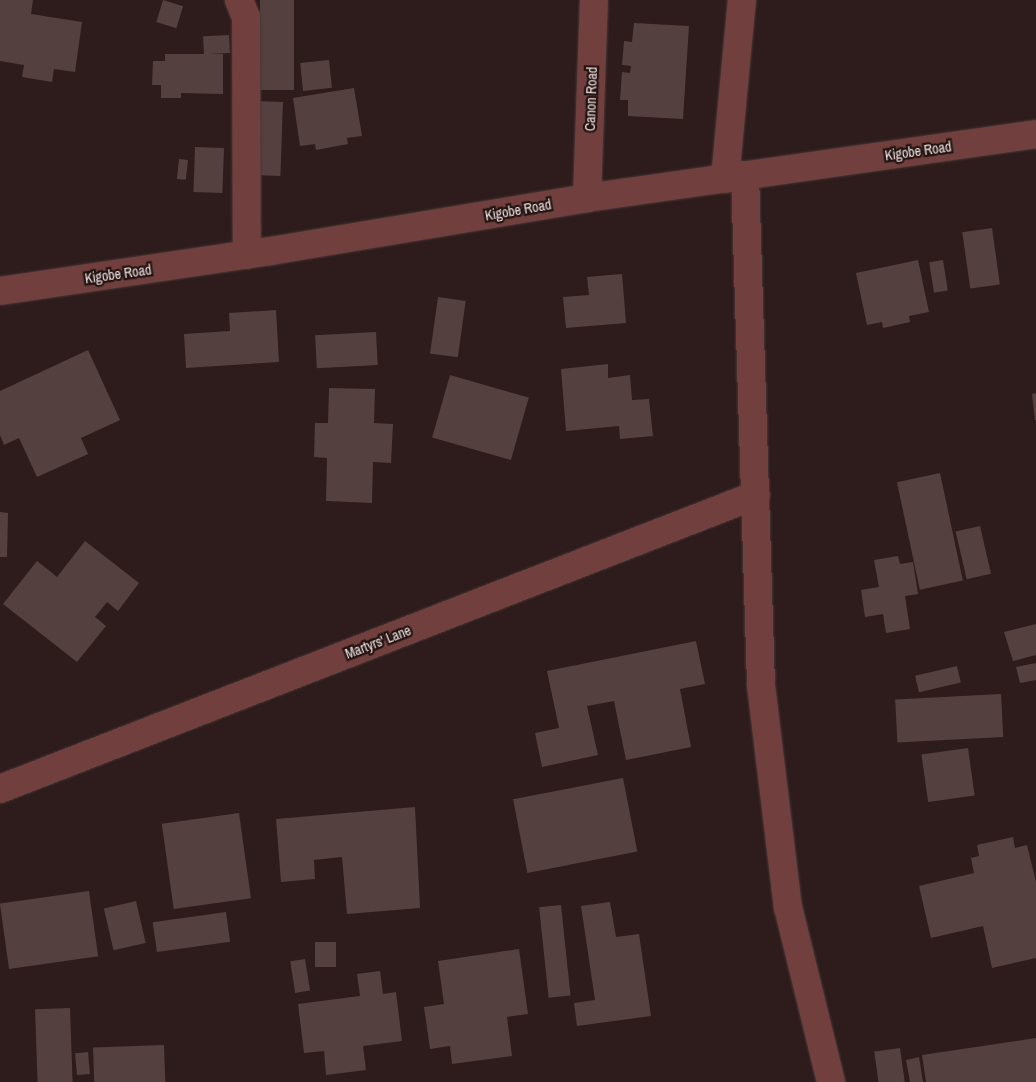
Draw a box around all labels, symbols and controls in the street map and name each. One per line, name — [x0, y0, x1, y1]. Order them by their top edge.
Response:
street label: Canon Road — [581, 66, 601, 132]
street label: Kigobe Road — [884, 138, 952, 164]
street label: Kigobe Road — [484, 196, 552, 224]
street label: Kigobe Road — [84, 261, 152, 287]
street label: Martyrs' Lane — [343, 622, 413, 662]

